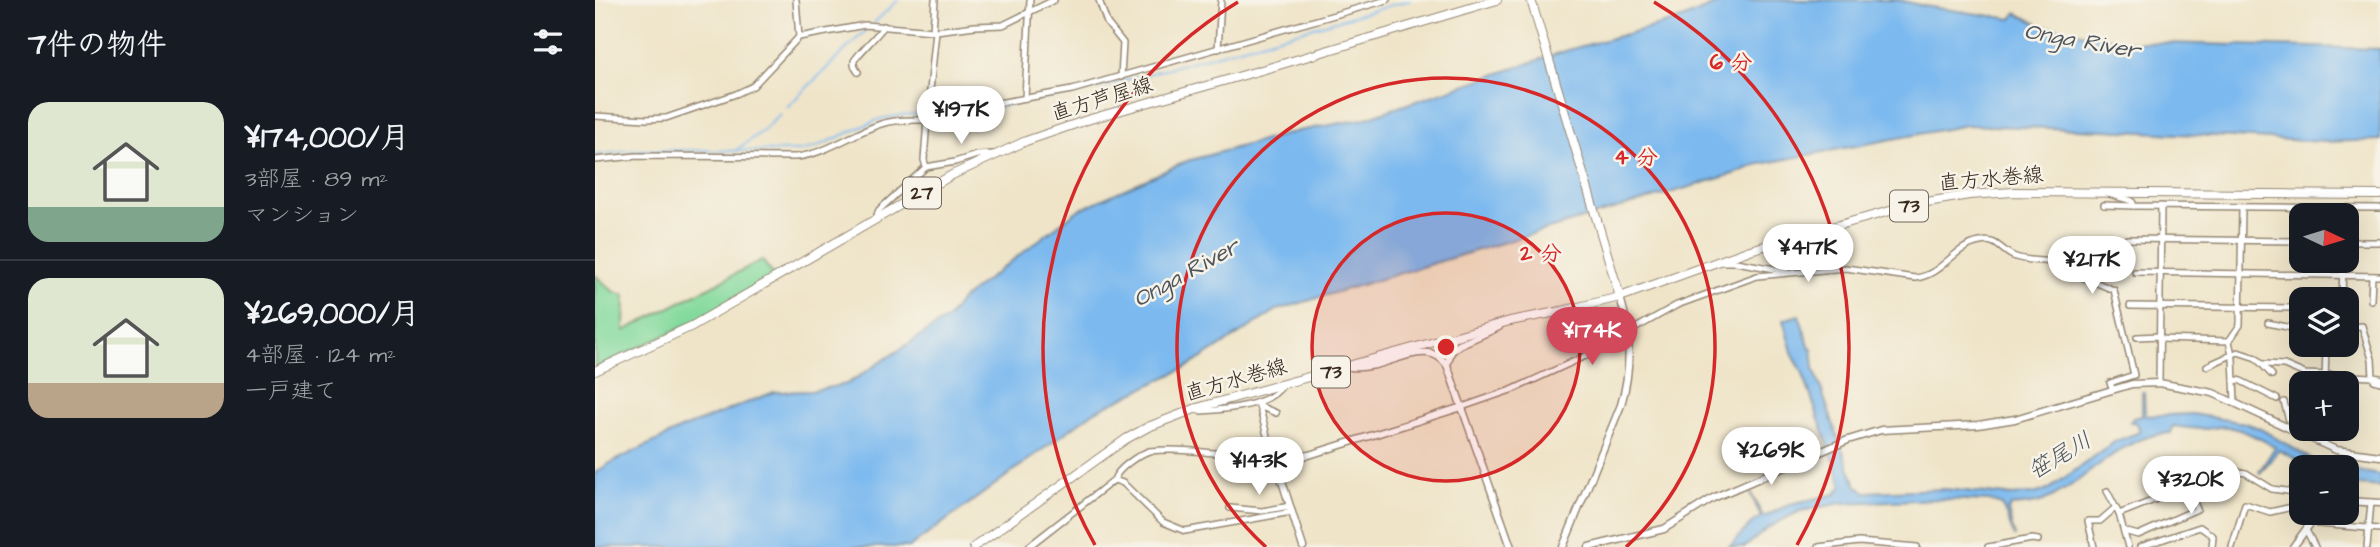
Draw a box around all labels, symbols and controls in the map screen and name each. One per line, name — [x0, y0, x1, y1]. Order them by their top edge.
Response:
water label: Onga River — [2022, 15, 2144, 68]
icon: filters — [529, 23, 567, 61]
text: 7件の物件 — [28, 24, 166, 66]
text: 6 分 — [1710, 48, 1752, 77]
street label: 直方芦屋線 — [1048, 70, 1156, 128]
pin: ¥197K — [912, 86, 1010, 146]
text: ¥197K — [933, 93, 989, 125]
text: ¥174,000/月 — [245, 117, 410, 159]
icon: home — [84, 130, 168, 214]
text: 4 分 — [1614, 143, 1658, 172]
street label: 直方水巻線 — [1937, 160, 2045, 198]
text: 3部屋 · 89 m² — [245, 163, 388, 195]
road number: 27 — [903, 178, 941, 209]
road number: 73 — [1890, 190, 1928, 222]
text: マンション — [245, 199, 359, 231]
north arrow — [2289, 203, 2359, 273]
map controls — [2289, 203, 2359, 525]
pin: ¥417K — [1759, 224, 1857, 284]
water label: Onga River — [1127, 230, 1247, 316]
text: ¥417K — [1779, 231, 1837, 263]
pin: ¥217K — [2043, 236, 2141, 296]
text: 2 分 — [1519, 239, 1562, 268]
text: ¥217K — [2064, 243, 2120, 275]
button: layers — [2289, 287, 2359, 357]
text: ¥269,000/月 — [245, 293, 420, 335]
icon: home — [84, 306, 168, 390]
pin: ¥174K — [1543, 308, 1641, 367]
text: ¥174K — [1563, 314, 1621, 346]
centre of rings — [1434, 335, 1458, 359]
text: 4部屋 · 124 m² — [245, 339, 396, 371]
street label: 直方水巻線 — [1182, 352, 1290, 408]
road number: 73 — [1312, 356, 1350, 388]
button: + — [2289, 371, 2359, 441]
text: 一戸建て — [245, 375, 337, 407]
water label: 笹尾川 — [2022, 425, 2098, 487]
pin: ¥269K — [1722, 428, 1820, 487]
text: ¥269K — [1738, 434, 1804, 466]
pin: ¥143K — [1210, 438, 1308, 497]
text: ¥143K — [1231, 444, 1287, 476]
button: − — [2289, 455, 2359, 525]
pin: ¥320K — [2142, 456, 2240, 516]
text: ¥320K — [2158, 463, 2224, 495]

